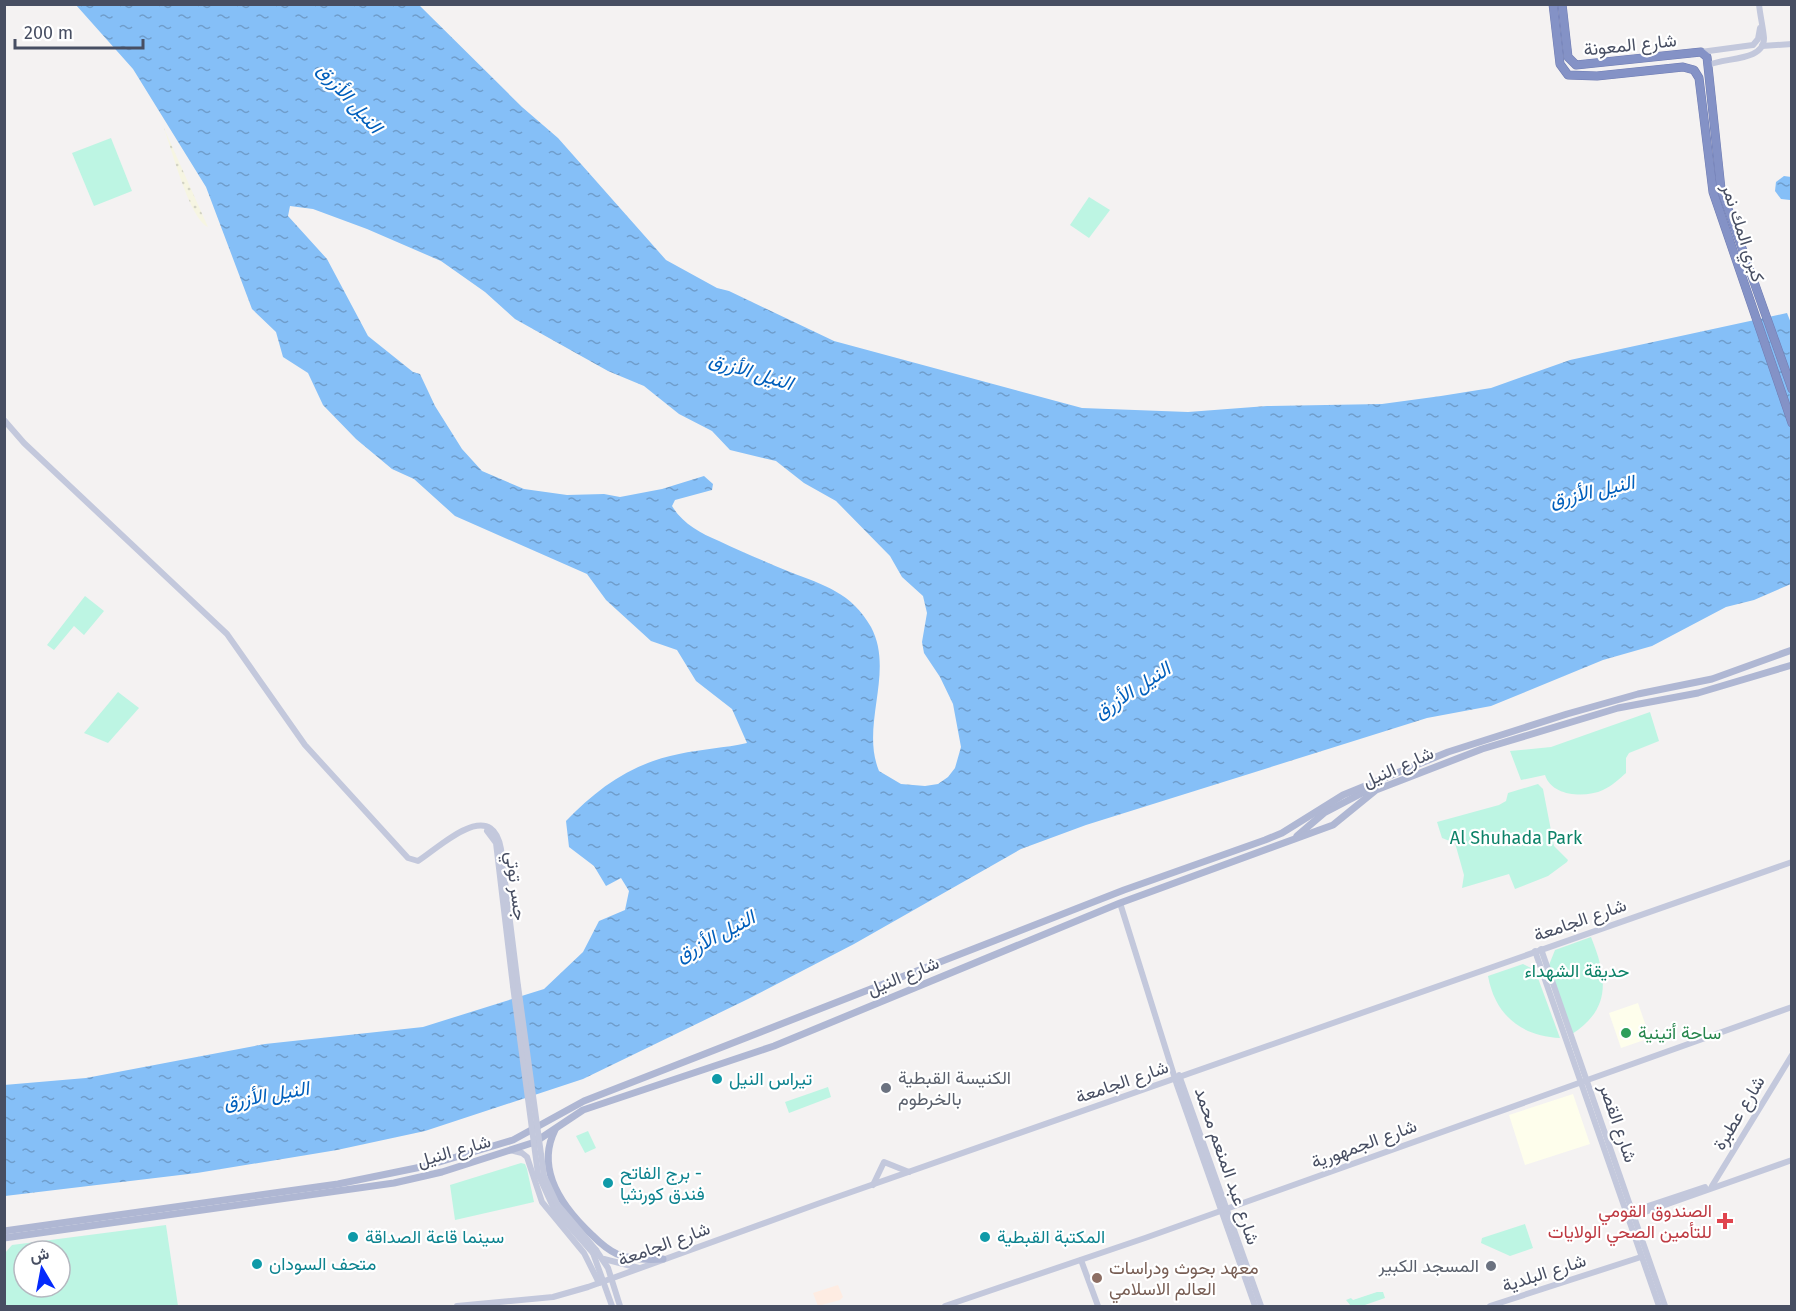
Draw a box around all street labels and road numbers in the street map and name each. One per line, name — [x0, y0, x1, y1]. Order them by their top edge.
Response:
street label: شارع المعونة — [1582, 29, 1678, 62]
street label: كبري المك نمر — [1713, 180, 1769, 286]
street label: شارع النيل — [1359, 742, 1437, 793]
street label: جسر توتي — [497, 850, 531, 922]
street label: شارع الجامعة — [1531, 894, 1630, 947]
street label: شارع النيل — [864, 952, 943, 1001]
street label: شارع الجامعة — [1073, 1056, 1172, 1109]
street label: شارع عطبرة — [1708, 1072, 1771, 1155]
street label: شارع القصر — [1593, 1080, 1642, 1166]
street label: شارع عبد المنعم محمد — [1189, 1084, 1264, 1248]
street label: شارع الجمهورية — [1308, 1115, 1420, 1174]
street label: شارع النيل — [415, 1130, 494, 1173]
street label: شارع الجامعة — [615, 1217, 713, 1272]
street label: شارع البلدية — [1499, 1249, 1589, 1298]

